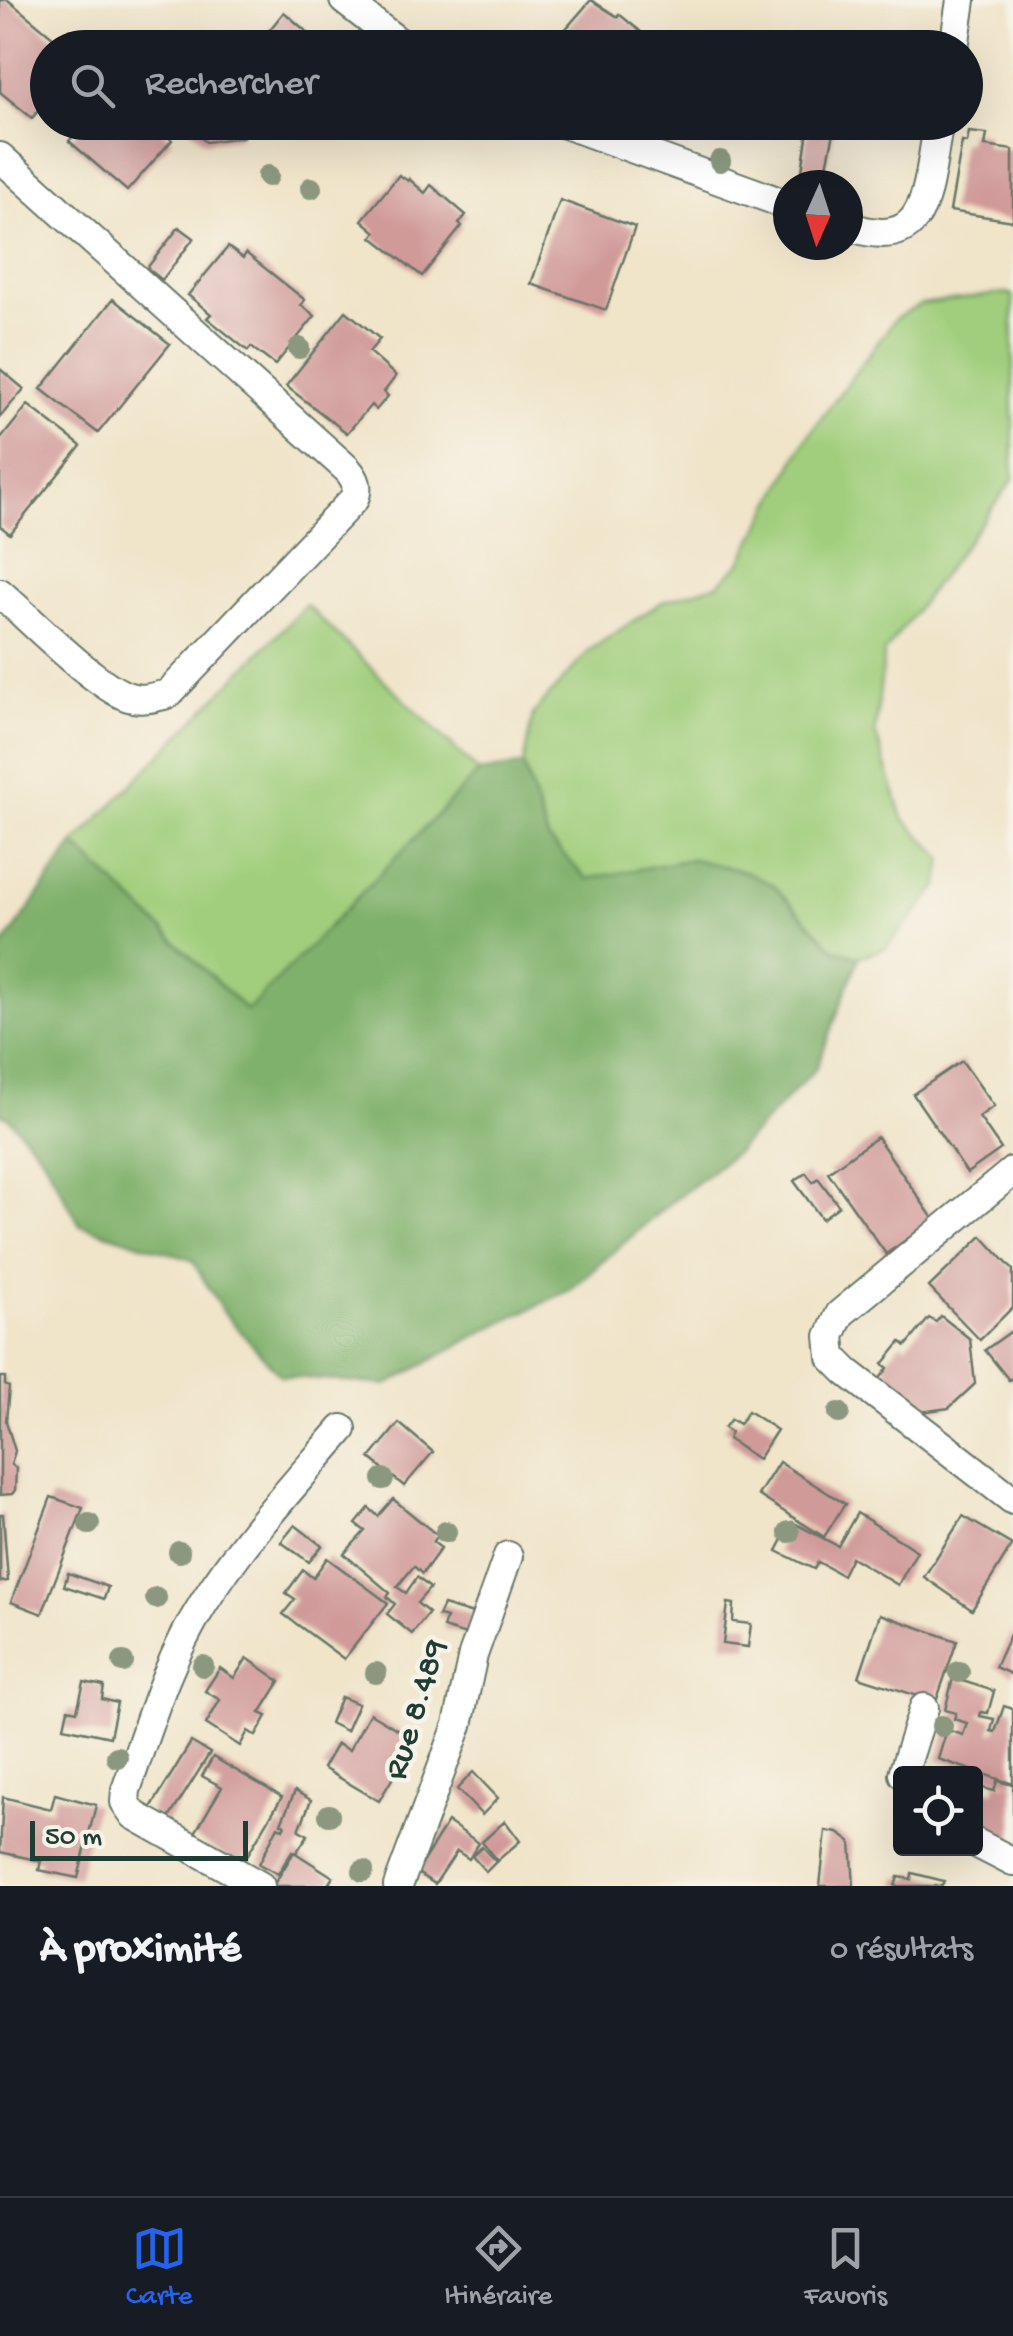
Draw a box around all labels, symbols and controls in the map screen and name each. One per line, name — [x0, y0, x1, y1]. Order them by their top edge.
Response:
search box — [30, 30, 983, 140]
icon: search — [65, 58, 120, 113]
text: Rechercher — [145, 63, 317, 107]
north arrow — [773, 170, 863, 260]
street label: Rue 8.489 — [377, 1635, 459, 1785]
map controls — [893, 1766, 983, 1856]
button: locate — [893, 1766, 983, 1856]
scale bar — [30, 1816, 248, 1860]
text: 50 m — [45, 1822, 102, 1855]
text: À proximité — [40, 1927, 241, 1976]
text: 0 résultats — [830, 1932, 973, 1970]
tab: Carte — [126, 2221, 192, 2314]
tab: Itinéraire — [444, 2221, 552, 2314]
tab: Favoris — [804, 2221, 887, 2314]

